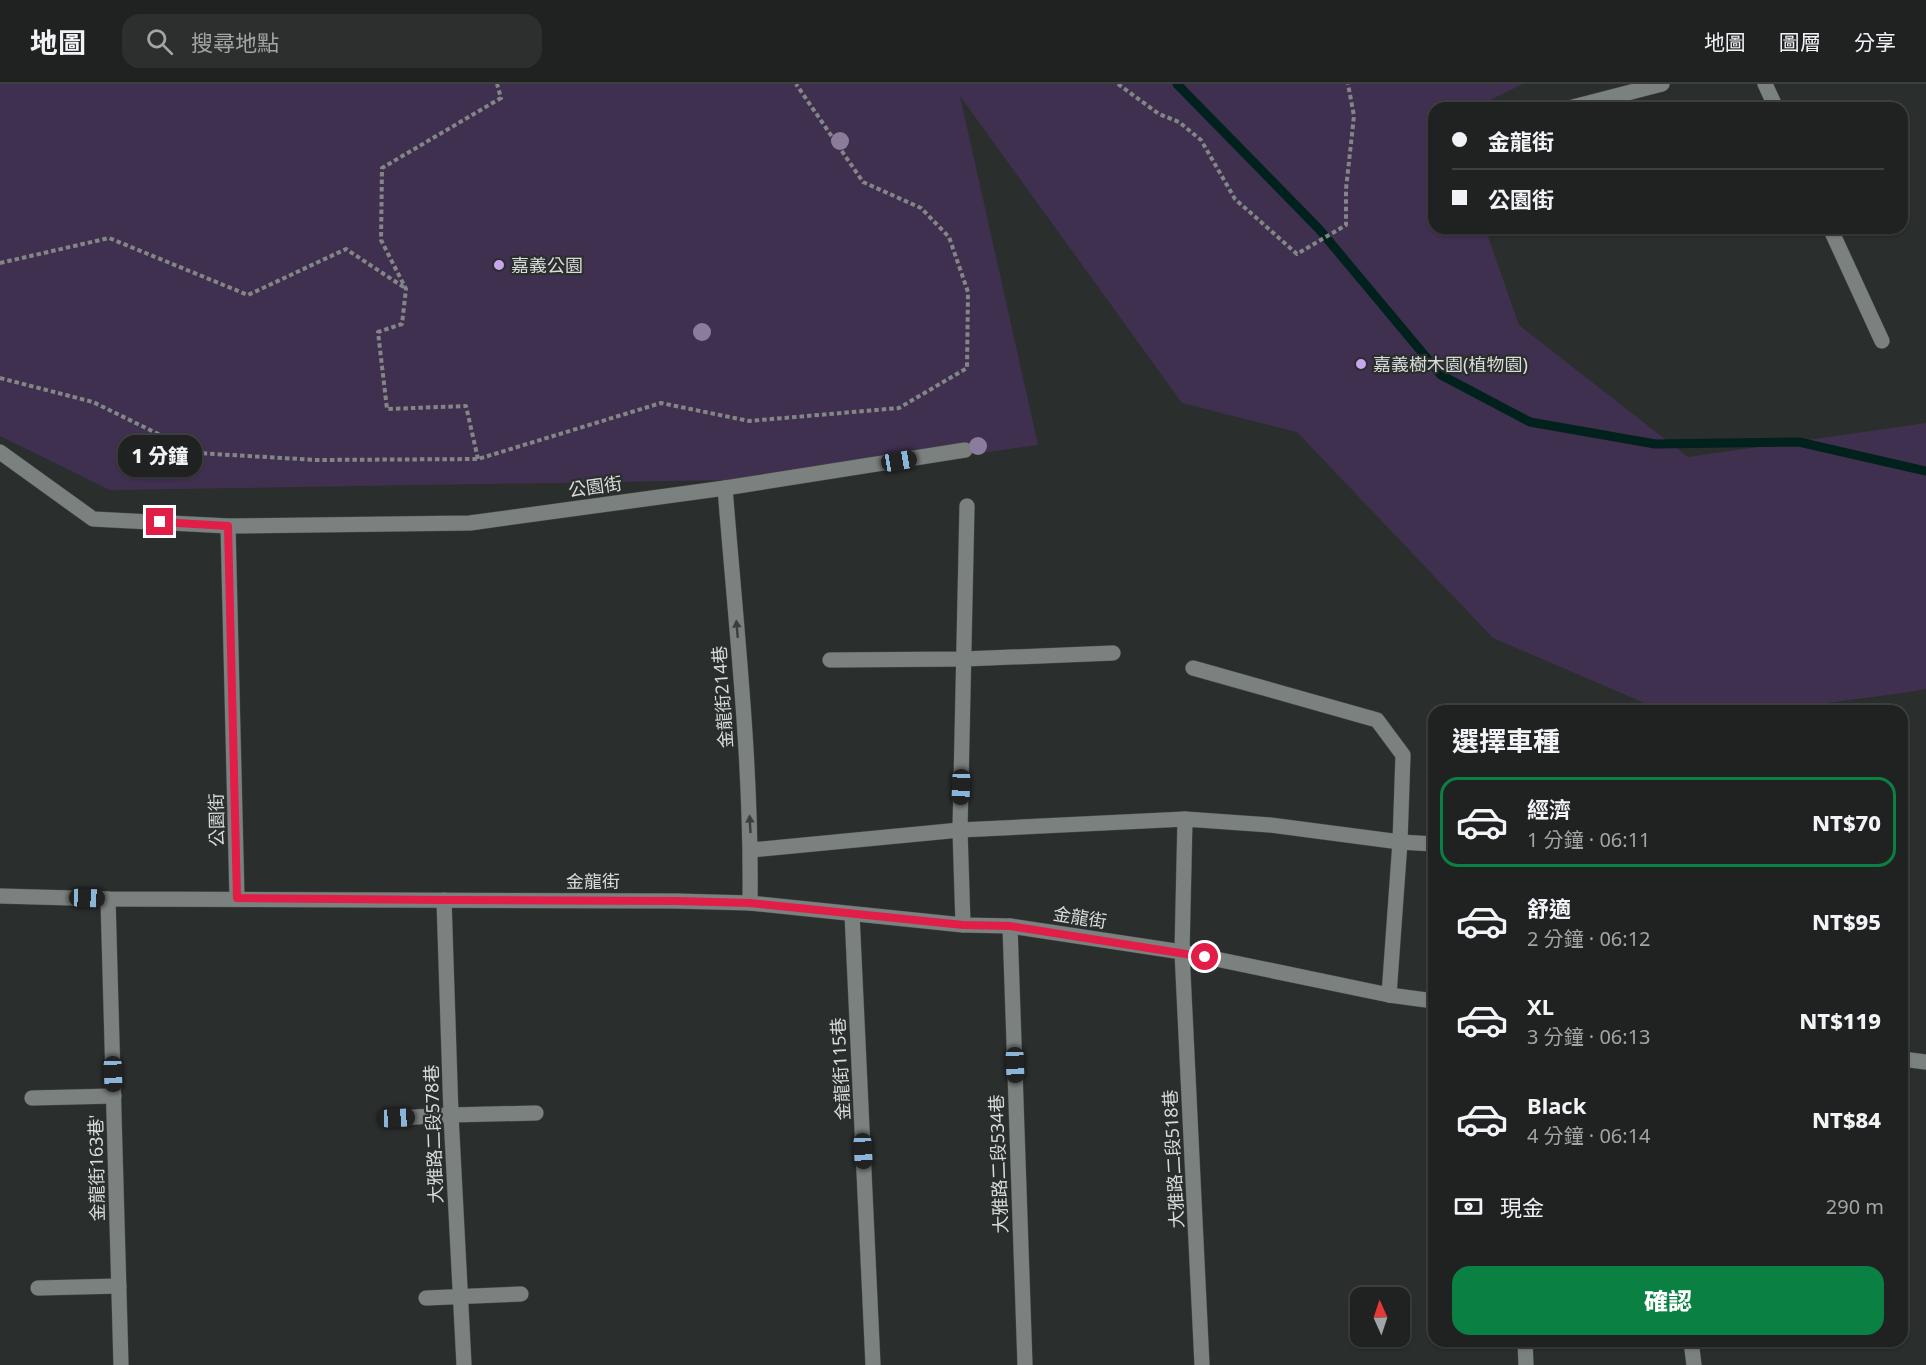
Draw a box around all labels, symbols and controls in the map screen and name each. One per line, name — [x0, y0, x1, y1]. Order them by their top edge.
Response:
search box — [122, 14, 542, 68]
text: 地圖 — [30, 23, 86, 61]
icon: search — [143, 25, 176, 58]
text: 搜尋地點 — [191, 27, 279, 57]
text: 地圖 — [1704, 28, 1746, 56]
text: 圖層 — [1779, 28, 1821, 56]
text: 分享 — [1854, 28, 1896, 56]
text: 金龍街 — [1488, 126, 1554, 156]
text: 公園街 — [1488, 184, 1554, 214]
place label: 嘉義公園 — [511, 253, 583, 277]
marker: 嘉義公園 — [492, 258, 506, 272]
place label: 嘉義樹木園(植物園) — [1373, 352, 1528, 376]
marker: 嘉義樹木園(植物園) — [1354, 357, 1368, 371]
callout: 1 分鐘 — [118, 435, 202, 477]
text: 1 分鐘 — [132, 442, 188, 469]
car — [880, 449, 918, 473]
street label: 公園街 — [567, 470, 623, 502]
route end — [146, 508, 173, 535]
one-way arrow — [732, 620, 742, 639]
street label: 金龍街214巷 — [706, 645, 738, 749]
text: 選擇車種 — [1452, 722, 1560, 759]
car — [951, 769, 971, 805]
street label: 公園街 — [204, 793, 228, 847]
text: 經濟 — [1527, 794, 1571, 824]
icon: car — [1455, 795, 1509, 849]
text: NT$70 — [1812, 807, 1881, 837]
one-way arrow — [745, 814, 754, 833]
text: 1 分鐘 · 06:11 — [1527, 826, 1651, 853]
street label: 金龍街 — [566, 869, 620, 893]
car — [69, 888, 105, 908]
text: 舒適 — [1527, 893, 1571, 923]
icon: car — [1455, 894, 1509, 948]
street label: 金龍街 — [1051, 901, 1109, 933]
text: NT$95 — [1812, 906, 1881, 936]
text: 2 分鐘 · 06:12 — [1527, 925, 1651, 952]
route start — [1191, 943, 1218, 970]
text: XL — [1527, 991, 1554, 1021]
icon: car — [1455, 993, 1509, 1047]
text: NT$119 — [1799, 1005, 1881, 1035]
street label: 金龍街115巷 — [825, 1017, 855, 1121]
text: 3 分鐘 · 06:13 — [1527, 1023, 1651, 1050]
car — [1005, 1047, 1025, 1083]
car — [103, 1056, 123, 1092]
street label: 大雅路二段578巷 — [419, 1064, 447, 1204]
street label: 大雅路二段518巷 — [1157, 1089, 1189, 1229]
text: Black — [1527, 1090, 1586, 1120]
icon: car — [1455, 1092, 1509, 1146]
street label: 大雅路二段534巷 — [984, 1094, 1012, 1234]
text: NT$84 — [1812, 1104, 1881, 1134]
car — [379, 1108, 415, 1128]
street label: 金龍街163巷' — [83, 1114, 109, 1222]
text: 4 分鐘 · 06:14 — [1527, 1122, 1651, 1149]
car — [853, 1133, 873, 1169]
icon: cash — [1452, 1190, 1485, 1223]
text: 現金 — [1500, 1192, 1544, 1222]
text: 290 m — [1826, 1193, 1884, 1220]
button: 確認 — [1452, 1266, 1884, 1335]
north arrow — [1350, 1287, 1410, 1347]
map controls — [1350, 1287, 1410, 1347]

